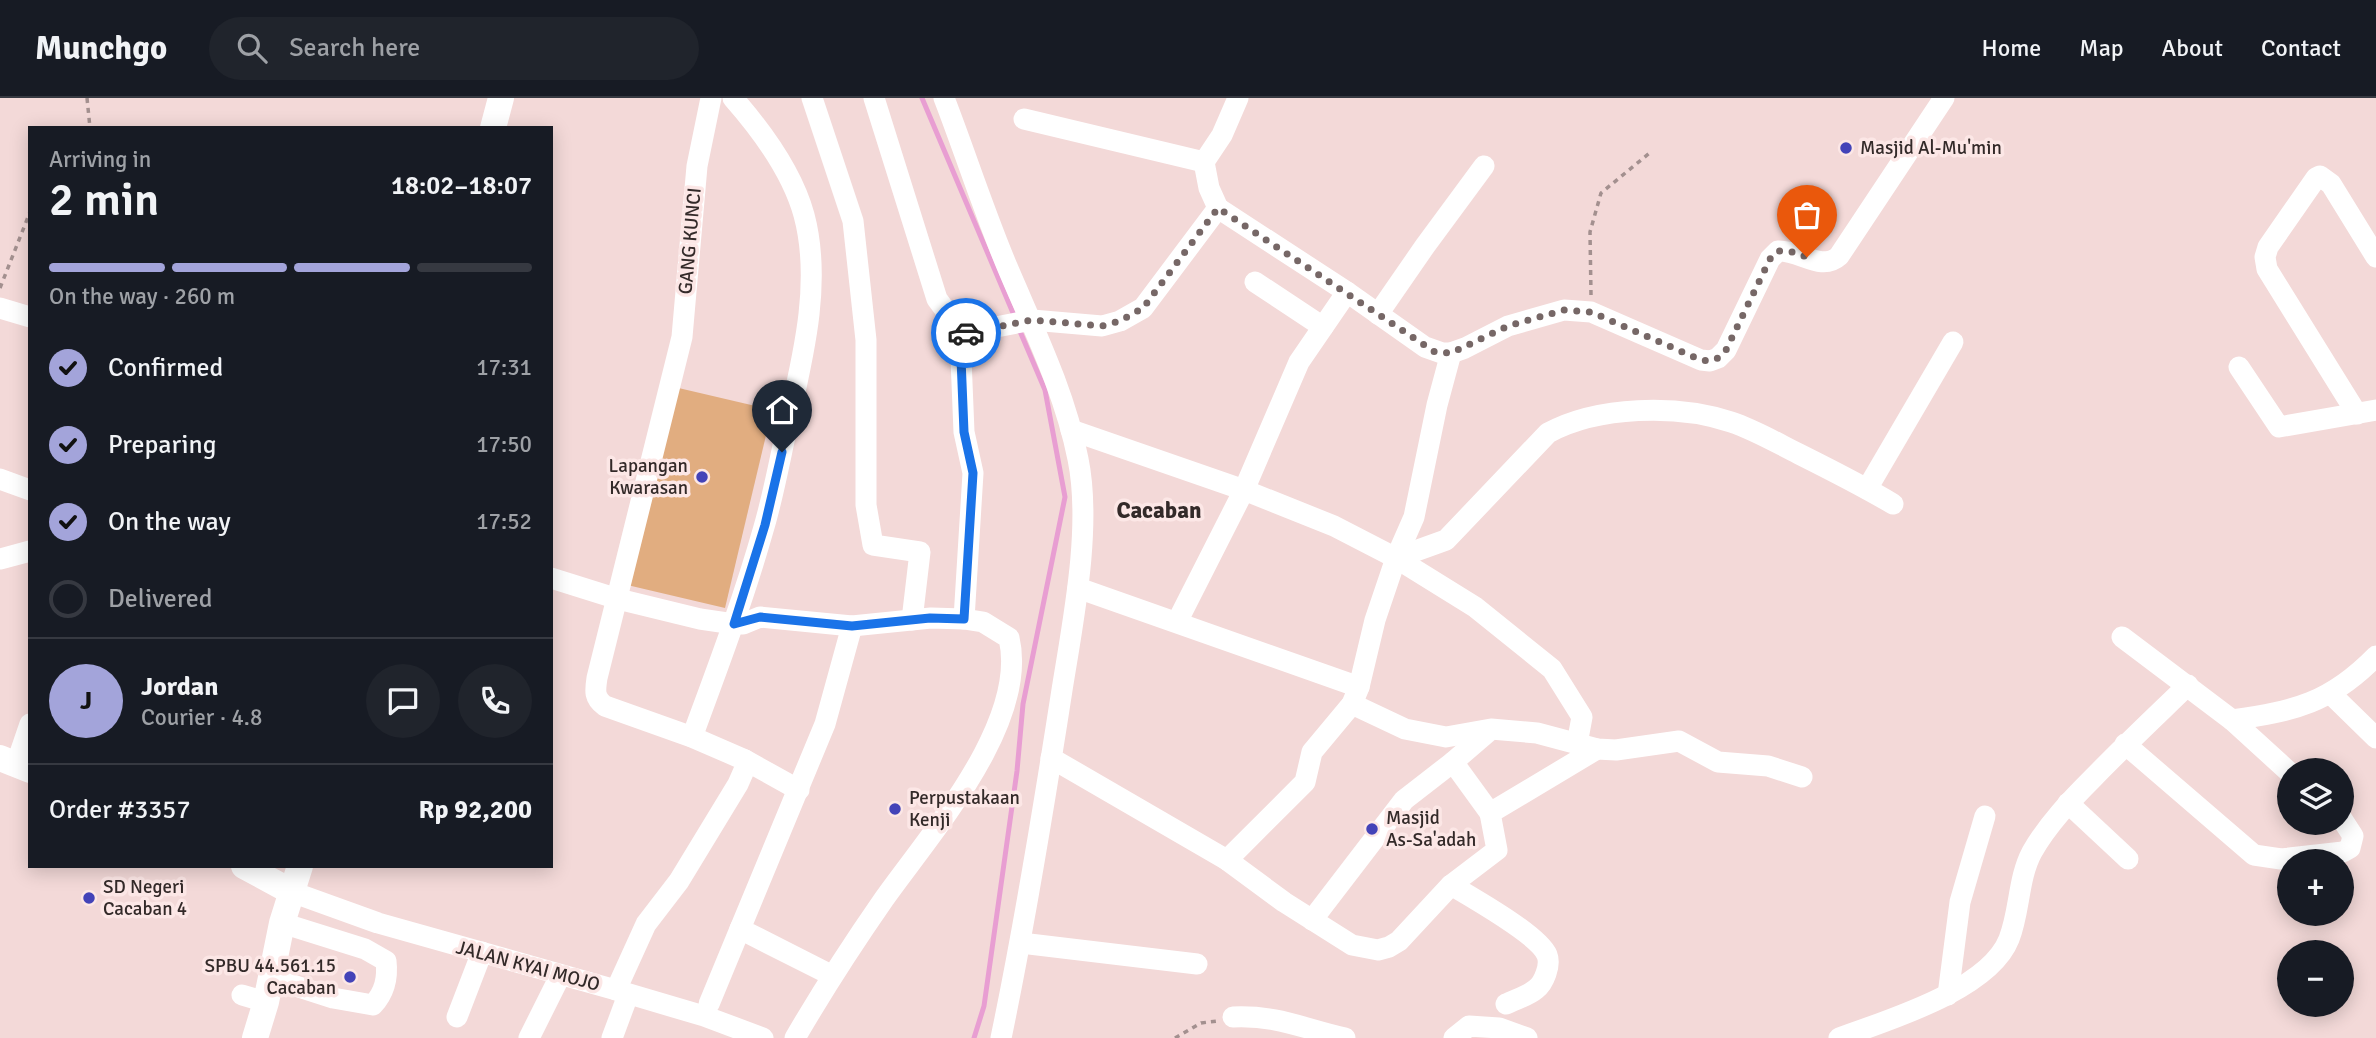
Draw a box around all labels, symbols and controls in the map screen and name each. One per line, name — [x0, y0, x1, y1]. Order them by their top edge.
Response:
search box — [209, 17, 699, 80]
text: Munchgo — [35, 28, 167, 69]
icon: search — [233, 29, 271, 67]
text: Search here — [289, 32, 420, 64]
text: Home — [1981, 33, 2041, 63]
text: Map — [2079, 33, 2124, 63]
text: About — [2162, 33, 2223, 63]
text: Contact — [2261, 33, 2341, 63]
place label: Masjid Al-Mu'min — [1860, 136, 2002, 160]
marker: Masjid Al-Mu'min — [1838, 140, 1854, 156]
text: Arriving in — [49, 145, 151, 174]
text: 18:02–18:07 — [391, 170, 532, 202]
text: 2 min — [49, 172, 159, 228]
pin — [1777, 185, 1837, 257]
street label: GANG KUNCI — [673, 187, 707, 295]
icon: bag — [1788, 196, 1826, 234]
text: On the way · 260 m — [49, 282, 235, 311]
courier — [931, 298, 1001, 368]
icon: car — [947, 314, 985, 352]
icon: check — [49, 349, 87, 387]
text: Confirmed — [108, 352, 223, 384]
text: 17:31 — [476, 353, 532, 382]
pin — [752, 380, 812, 452]
icon: home — [763, 391, 801, 429]
icon: check — [49, 426, 87, 464]
text: Preparing — [108, 429, 216, 461]
text: 17:50 — [476, 430, 532, 459]
place label: Lapangan Kwarasan — [609, 454, 688, 500]
marker: Lapangan Kwarasan — [694, 469, 710, 485]
district label: Cacaban — [1116, 496, 1202, 525]
icon: check — [49, 503, 87, 541]
text: On the way — [108, 506, 231, 538]
text: 17:52 — [476, 507, 532, 536]
text: Delivered — [108, 583, 213, 615]
button: chat — [366, 664, 440, 738]
button: phone — [458, 664, 532, 738]
text: Jordan — [141, 671, 218, 703]
text: J — [80, 685, 92, 717]
text: Courier · 4.8 — [141, 703, 262, 732]
map controls — [2277, 758, 2354, 1017]
button: layers — [2277, 758, 2354, 835]
place label: Perpustakaan Kenji — [909, 786, 1020, 832]
text: Order #3357 — [49, 794, 190, 826]
text: Rp 92,200 — [418, 794, 532, 826]
marker: Perpustakaan Kenji — [887, 801, 903, 817]
place label: Masjid As-Sa'adah — [1386, 806, 1476, 852]
marker: Masjid As-Sa'adah — [1364, 821, 1380, 837]
button: + — [2277, 849, 2354, 926]
place label: SD Negeri Cacaban 4 — [103, 875, 187, 921]
marker: SD Negeri Cacaban 4 — [81, 890, 97, 906]
street label: JALAN KYAI MOJO — [454, 935, 602, 997]
button: − — [2277, 940, 2354, 1017]
place label: SPBU 44.561.15 Cacaban — [204, 954, 336, 1000]
marker: SPBU 44.561.15 Cacaban — [342, 969, 358, 985]

